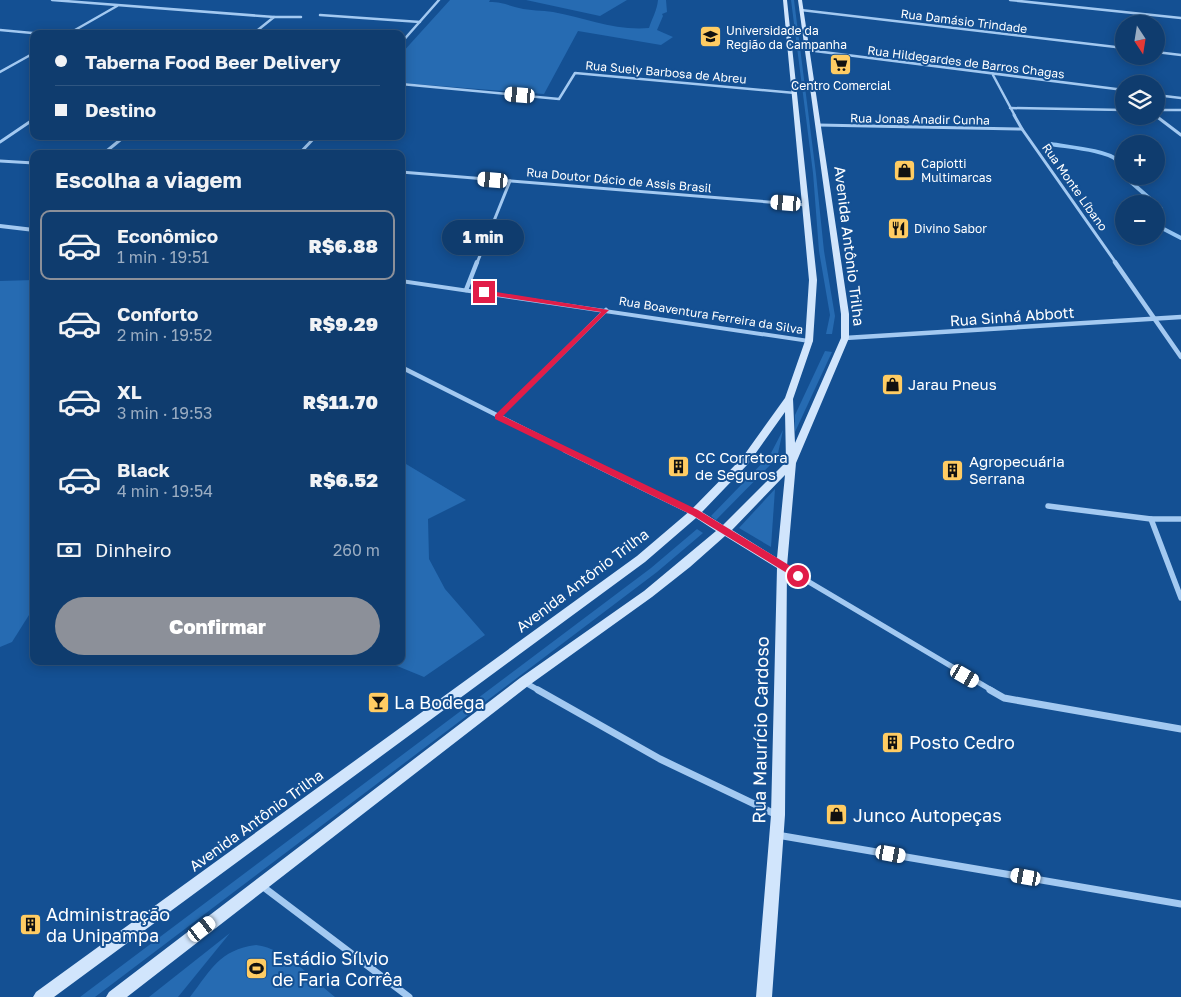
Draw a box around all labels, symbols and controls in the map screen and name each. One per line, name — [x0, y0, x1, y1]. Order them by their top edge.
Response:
street label: Rua Damásio Trindade — [900, 6, 1028, 36]
north arrow — [1115, 15, 1165, 65]
map controls — [1115, 15, 1165, 245]
place label: Universidade da Região da Campanha — [726, 23, 847, 52]
school or university icon: Universidade da Região da Campanha — [698, 25, 722, 49]
street label: Rua Hildegardes de Barros Chagas — [867, 42, 1065, 82]
text: Taberna Food Beer Delivery — [85, 50, 341, 73]
supermarket icon: Centro Comercial — [829, 52, 853, 76]
street label: Rua Suely Barbosa de Abreu — [585, 57, 747, 87]
button: layers — [1115, 75, 1165, 125]
place label: Centro Comercial — [791, 78, 891, 93]
car — [504, 86, 535, 104]
text: Destino — [85, 98, 156, 121]
street label: Rua Jonas Anadir Cunha — [850, 110, 990, 128]
button: + — [1115, 135, 1165, 185]
street label: Rua Monte Líbano — [1039, 140, 1111, 234]
place label: Capiotti Multimarcas — [921, 156, 992, 185]
shop icon: Capiotti Multimarcas — [893, 158, 917, 182]
street label: Rua Doutor Dácio de Assis Brasil — [526, 164, 712, 196]
street label: Avenida Antônio Trilha — [831, 165, 869, 327]
text: Escolha a viagem — [55, 166, 242, 193]
car — [477, 171, 508, 189]
car — [770, 194, 801, 212]
button: − — [1115, 195, 1165, 245]
restaurant icon: Divino Sabor — [886, 216, 910, 240]
callout: 1 min — [443, 220, 525, 254]
place label: Divino Sabor — [914, 221, 987, 236]
icon: car — [57, 223, 102, 268]
text: Econômico — [117, 224, 218, 247]
text: 1 min — [463, 227, 503, 247]
text: R$6.88 — [308, 234, 378, 257]
text: 1 min · 19:51 — [117, 247, 209, 267]
route end — [473, 281, 495, 303]
street label: Rua Boaventura Ferreira da Silva — [618, 293, 804, 337]
icon: car — [57, 301, 102, 346]
text: Conforto — [117, 302, 198, 325]
street label: Rua Sinhá Abbott — [949, 303, 1075, 329]
text: R$9.29 — [309, 312, 378, 335]
text: 2 min · 19:52 — [117, 325, 212, 345]
shop icon: Jarau Pneus — [880, 372, 904, 396]
place label: Jarau Pneus — [908, 375, 997, 393]
icon: car — [57, 379, 102, 424]
text: XL — [117, 380, 142, 403]
text: R$11.70 — [303, 390, 378, 413]
text: 3 min · 19:53 — [117, 403, 212, 423]
place label: CC Corretora de Seguros — [695, 448, 788, 483]
place label: Agropecuária Serrana — [969, 452, 1065, 487]
building icon: CC Corretora de Seguros — [667, 454, 691, 478]
icon: car — [57, 457, 102, 502]
text: Black — [117, 458, 170, 481]
building icon: Agropecuária Serrana — [941, 458, 965, 482]
text: R$6.52 — [310, 468, 378, 491]
text: 4 min · 19:54 — [117, 481, 213, 501]
street label: Avenida Antônio Trilha — [512, 524, 652, 636]
icon: cash — [55, 536, 83, 564]
text: Dinheiro — [95, 538, 172, 561]
text: 260 m — [333, 540, 380, 560]
route start — [787, 565, 809, 587]
button: Confirmar — [55, 597, 380, 655]
street label: Rua Maurício Cardoso — [747, 636, 773, 824]
car — [948, 662, 981, 690]
bar icon: La Bodega — [366, 690, 390, 714]
place label: La Bodega — [394, 691, 485, 713]
building icon: Posto Cedro — [881, 730, 905, 754]
place label: Posto Cedro — [909, 731, 1015, 753]
street label: Avenida Antônio Trilha — [186, 765, 326, 875]
shop icon: Junco Autopeças — [825, 803, 849, 827]
place label: Junco Autopeças — [853, 804, 1002, 826]
car — [874, 844, 907, 864]
car — [1009, 867, 1042, 887]
place label: Administração da Unipampa — [46, 903, 170, 946]
building icon: Administração da Unipampa — [18, 912, 42, 936]
car — [185, 914, 218, 944]
place label: Estádio Sílvio de Faria Corrêa — [272, 947, 403, 990]
sports icon: Estádio Sílvio de Faria Corrêa — [244, 956, 268, 980]

